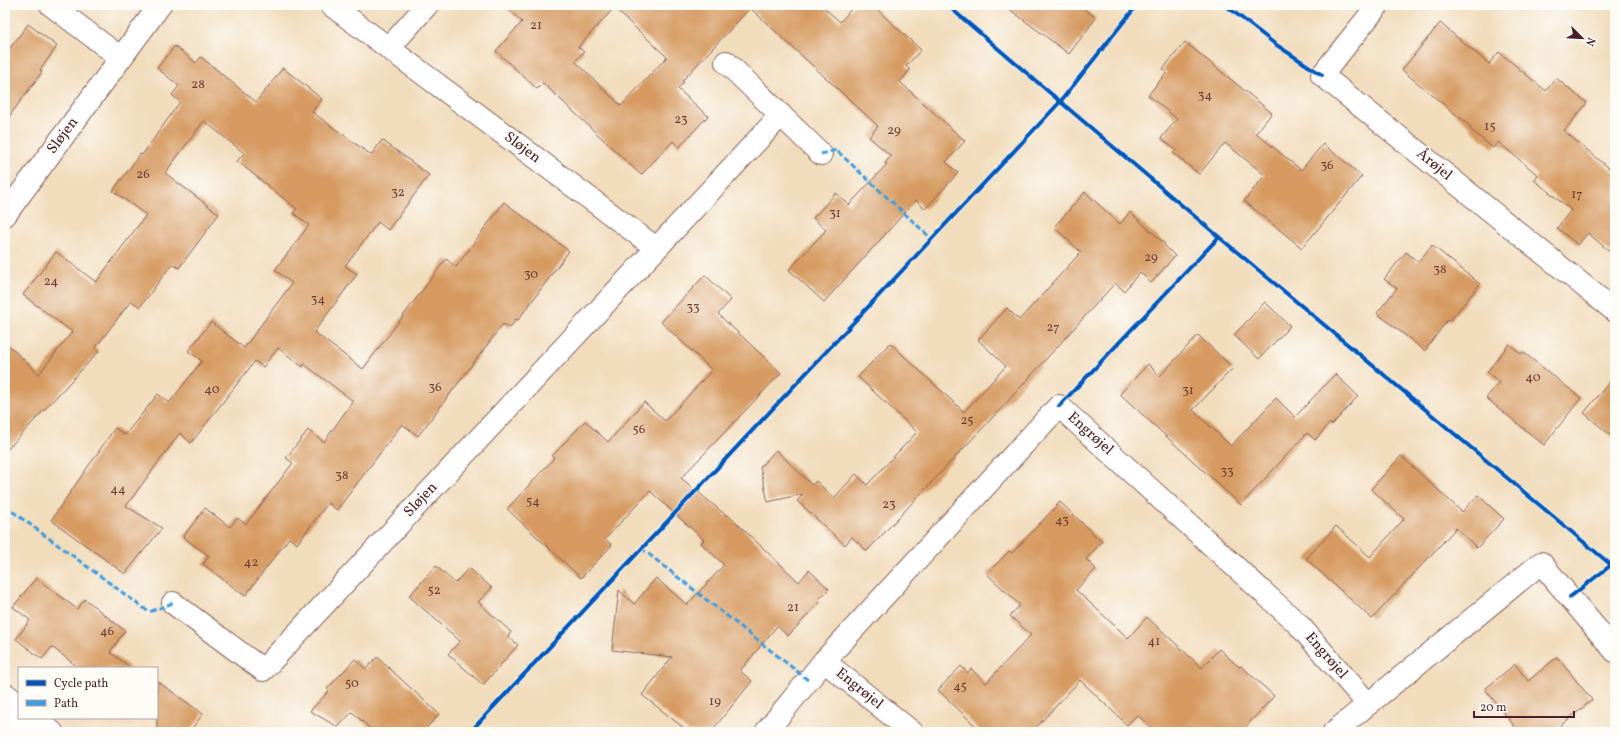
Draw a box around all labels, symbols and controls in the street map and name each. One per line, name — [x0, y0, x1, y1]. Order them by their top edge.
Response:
house number: 21 — [530, 17, 542, 35]
north arrow — [1562, 18, 1602, 58]
text: N — [1581, 35, 1598, 48]
house number: 28 — [191, 76, 205, 94]
house number: 34 — [1198, 87, 1212, 105]
house number: 23 — [674, 111, 688, 129]
street label: Sløjen — [42, 113, 84, 159]
house number: 15 — [1484, 118, 1496, 136]
house number: 29 — [887, 122, 901, 140]
street label: Sløjen — [499, 127, 545, 169]
street label: Årøjel — [1412, 144, 1456, 186]
house number: 36 — [1320, 157, 1334, 175]
house number: 26 — [136, 166, 150, 184]
house number: 32 — [391, 184, 405, 202]
house number: 17 — [1571, 186, 1583, 204]
house number: 31 — [829, 205, 841, 223]
house number: 29 — [1144, 249, 1158, 267]
house number: 38 — [1433, 261, 1447, 279]
house number: 30 — [524, 266, 538, 284]
house number: 24 — [44, 273, 58, 291]
house number: 34 — [311, 291, 325, 309]
house number: 33 — [686, 299, 700, 317]
house number: 27 — [1047, 319, 1059, 337]
house number: 40 — [1525, 369, 1541, 387]
house number: 36 — [428, 379, 442, 397]
house number: 40 — [204, 381, 220, 399]
house number: 31 — [1182, 382, 1194, 400]
street label: Engrøjel — [1062, 408, 1118, 460]
house number: 25 — [960, 412, 974, 430]
house number: 56 — [633, 421, 646, 439]
house number: 33 — [1220, 463, 1234, 481]
house number: 38 — [335, 467, 349, 485]
street label: Sløjen — [399, 478, 443, 522]
house number: 44 — [110, 481, 126, 499]
house number: 54 — [526, 493, 540, 511]
house number: 23 — [882, 496, 896, 514]
house number: 43 — [1055, 512, 1069, 530]
house number: 42 — [244, 554, 258, 572]
house number: 52 — [427, 582, 441, 600]
house number: 21 — [787, 599, 799, 617]
house number: 46 — [100, 623, 115, 641]
street label: Engrøjel — [1300, 628, 1352, 684]
house number: 41 — [1148, 633, 1160, 651]
street label: Engrøjel — [831, 663, 887, 715]
legend — [18, 667, 158, 719]
house number: 50 — [345, 675, 359, 693]
text: Cycle path — [54, 676, 109, 692]
house number: 45 — [953, 678, 967, 696]
house number: 19 — [709, 693, 721, 711]
scale bar — [1474, 693, 1574, 719]
text: Path — [54, 696, 78, 712]
text: 20 m — [1480, 700, 1507, 716]

